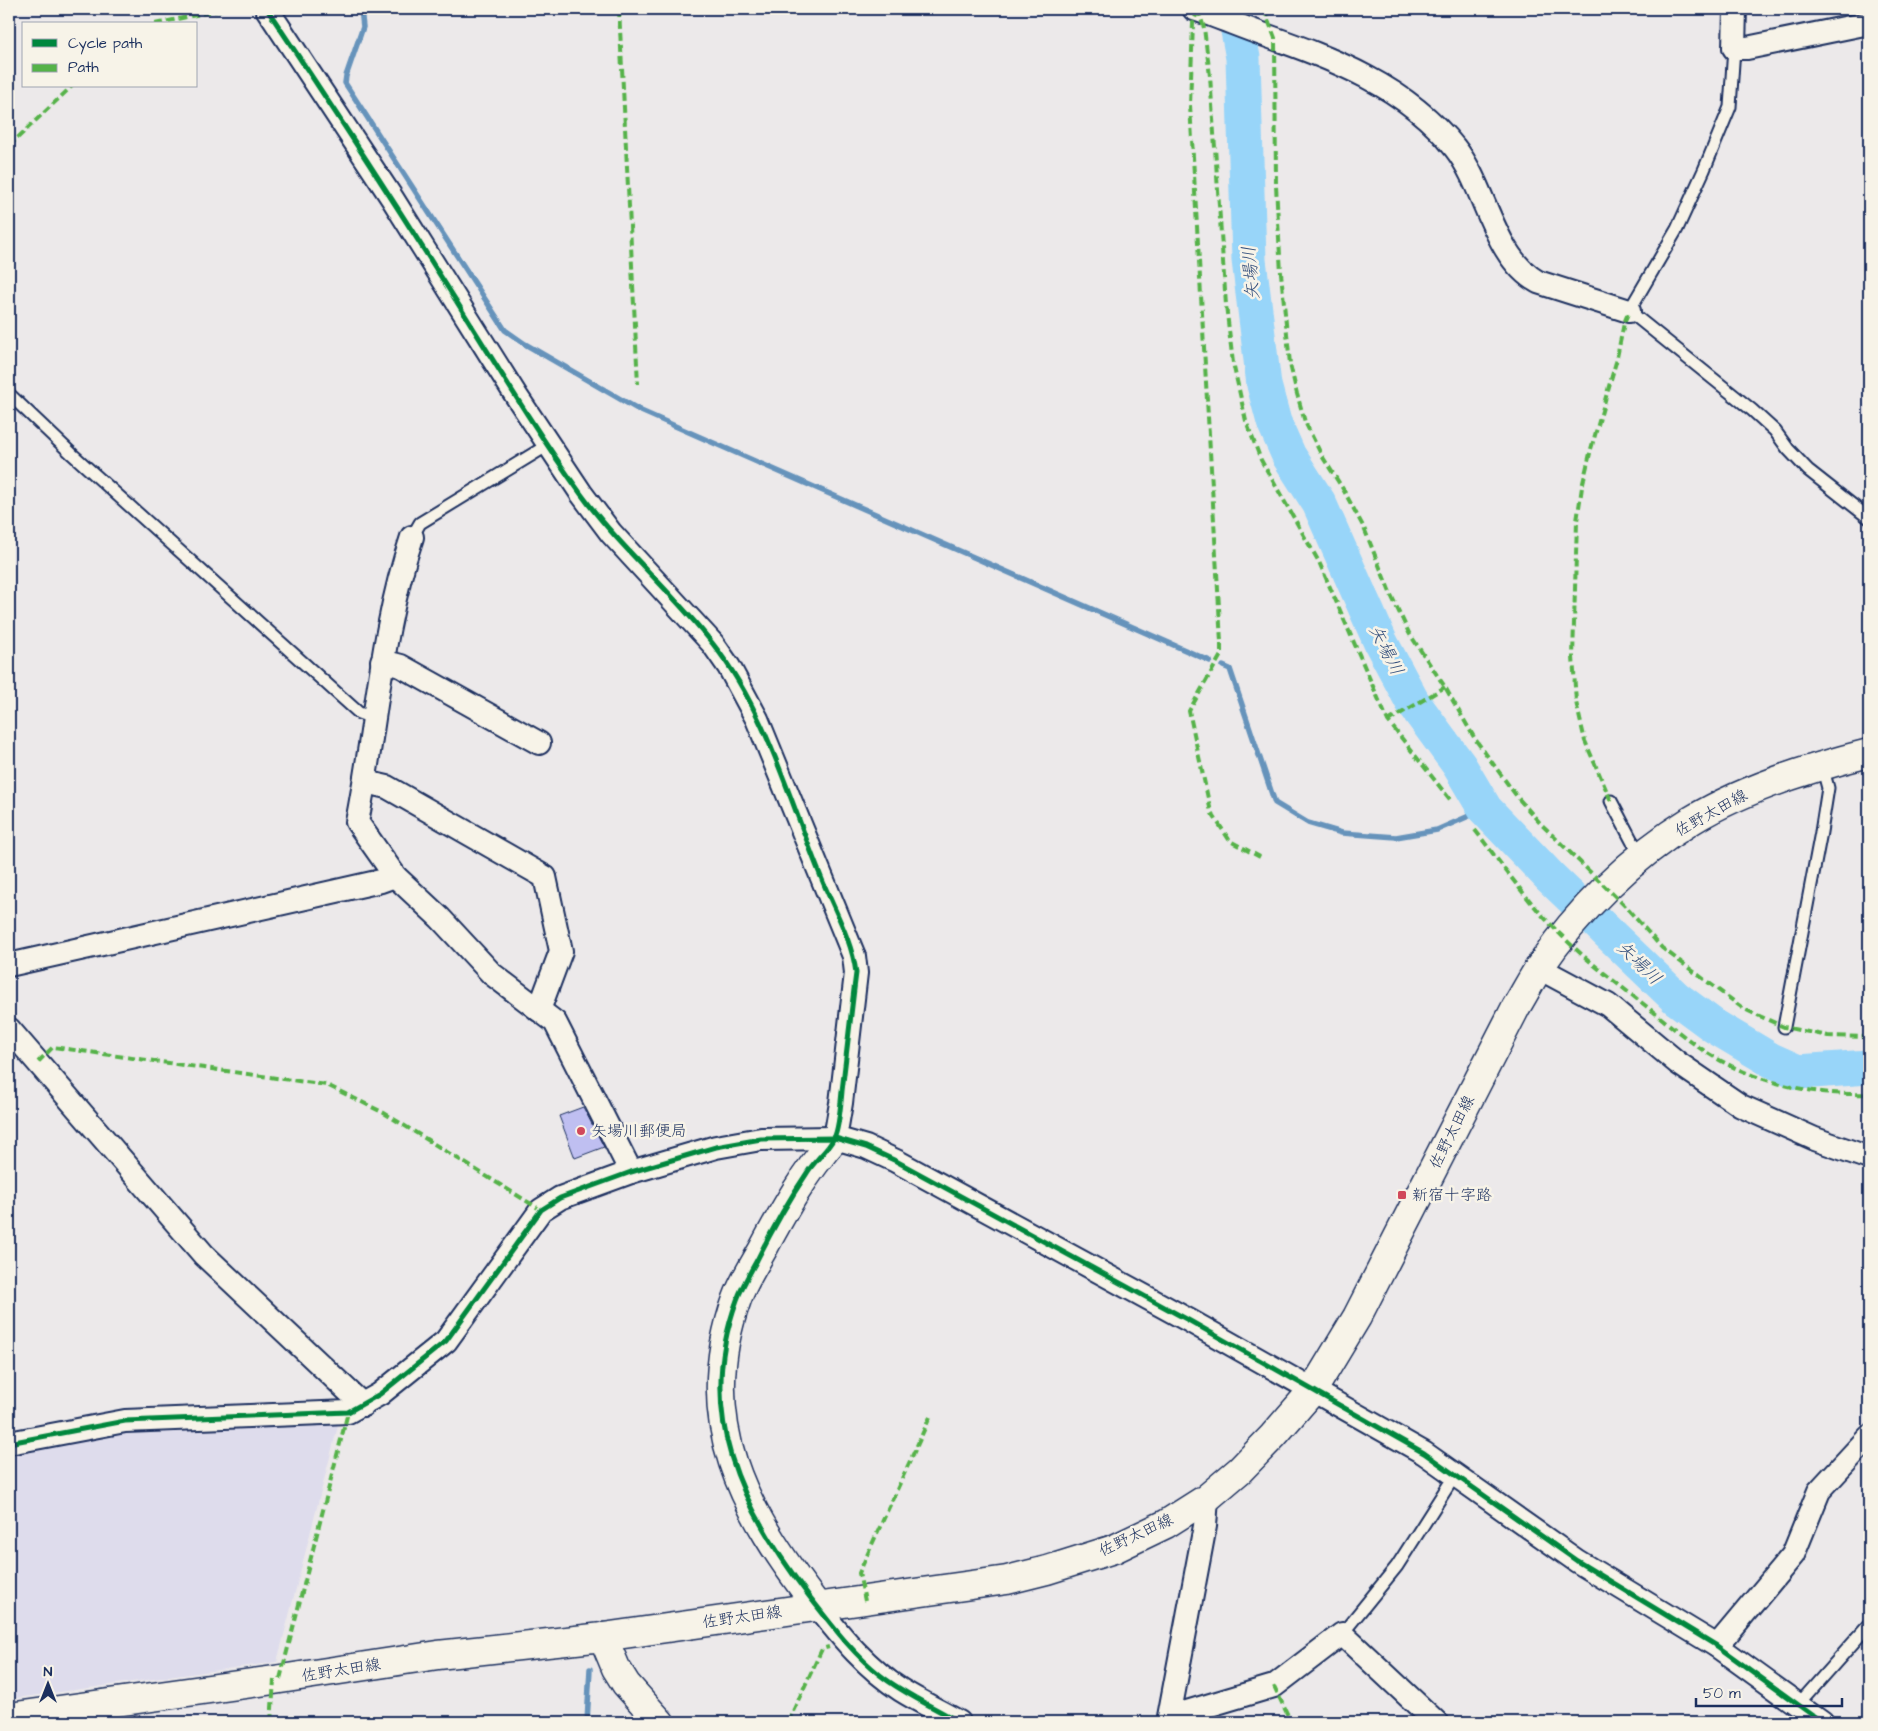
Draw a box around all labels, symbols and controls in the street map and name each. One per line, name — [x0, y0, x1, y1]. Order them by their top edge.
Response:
legend — [22, 22, 198, 88]
text: Cycle path — [68, 33, 143, 55]
text: Path — [68, 57, 99, 78]
water label: 矢場川 — [1236, 245, 1266, 301]
water label: 矢場川 — [1363, 620, 1409, 680]
street label: 佐野太田線 — [1671, 784, 1751, 842]
water label: 矢場川 — [1611, 935, 1667, 991]
street label: 佐野太田線 — [1424, 1091, 1480, 1173]
place label: 矢場川郵便局 — [591, 1120, 687, 1142]
marker: 矢場川郵便局 — [575, 1125, 587, 1137]
place label: 新宿十字路 — [1412, 1184, 1492, 1206]
marker: 新宿十字路 — [1396, 1189, 1408, 1201]
street label: 佐野太田線 — [1095, 1508, 1177, 1562]
street label: 佐野太田線 — [701, 1601, 783, 1633]
street label: 佐野太田線 — [300, 1653, 382, 1687]
north arrow — [22, 1658, 72, 1708]
text: N — [44, 1662, 53, 1682]
scale bar — [1696, 1676, 1842, 1708]
text: 50 m — [1703, 1683, 1741, 1704]

